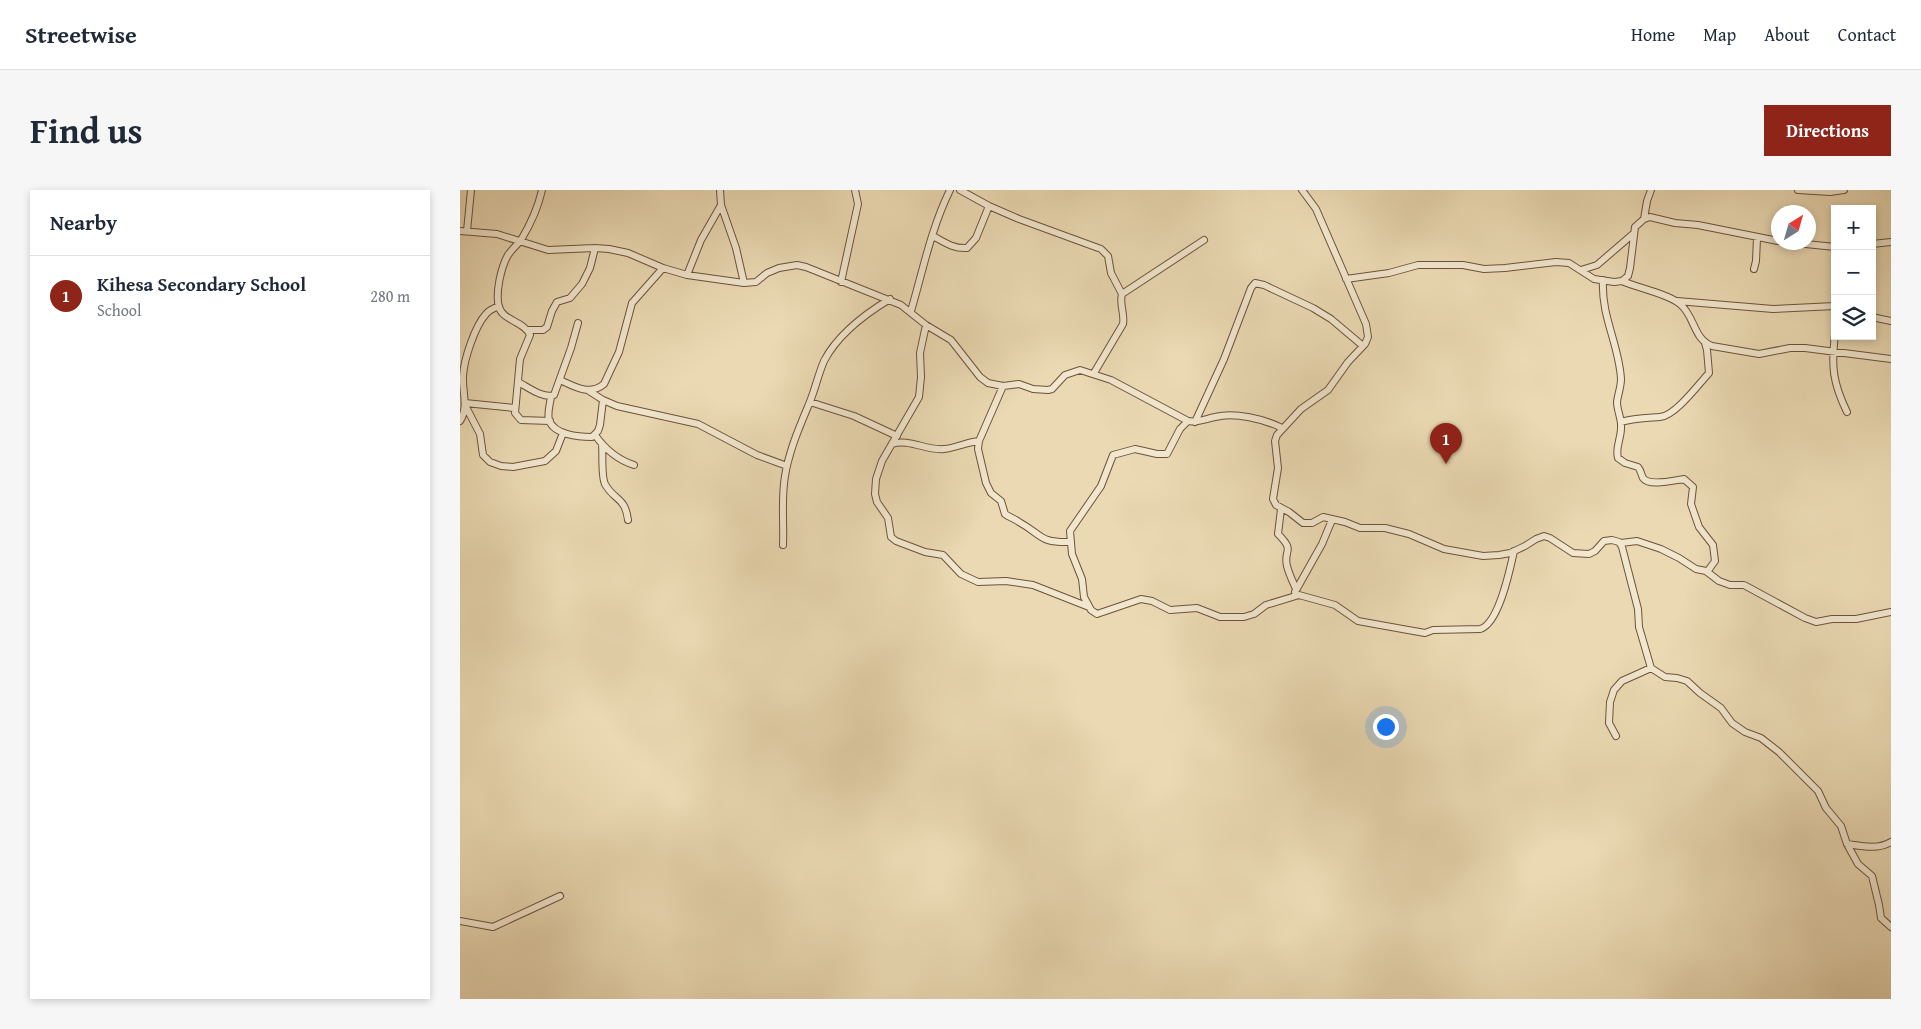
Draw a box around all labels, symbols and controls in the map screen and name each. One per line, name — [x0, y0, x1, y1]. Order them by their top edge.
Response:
text: Streetwise — [25, 17, 137, 52]
text: Home — [1631, 21, 1675, 48]
text: Map — [1703, 21, 1736, 48]
text: About — [1764, 21, 1810, 48]
text: Contact — [1838, 21, 1896, 48]
text: Find us — [30, 105, 143, 156]
button: Directions — [1764, 105, 1891, 156]
north arrow — [1771, 205, 1816, 250]
map controls — [1831, 205, 1876, 340]
button: + — [1831, 205, 1876, 250]
text: Nearby — [50, 207, 117, 238]
button: − — [1831, 250, 1876, 295]
text: Kihesa Secondary School — [97, 270, 306, 298]
text: 1 — [62, 284, 70, 308]
text: 280 m — [370, 284, 410, 308]
button: layers — [1831, 295, 1876, 340]
text: School — [97, 298, 141, 322]
pin: 1 — [1430, 423, 1462, 464]
your location — [1373, 714, 1399, 740]

